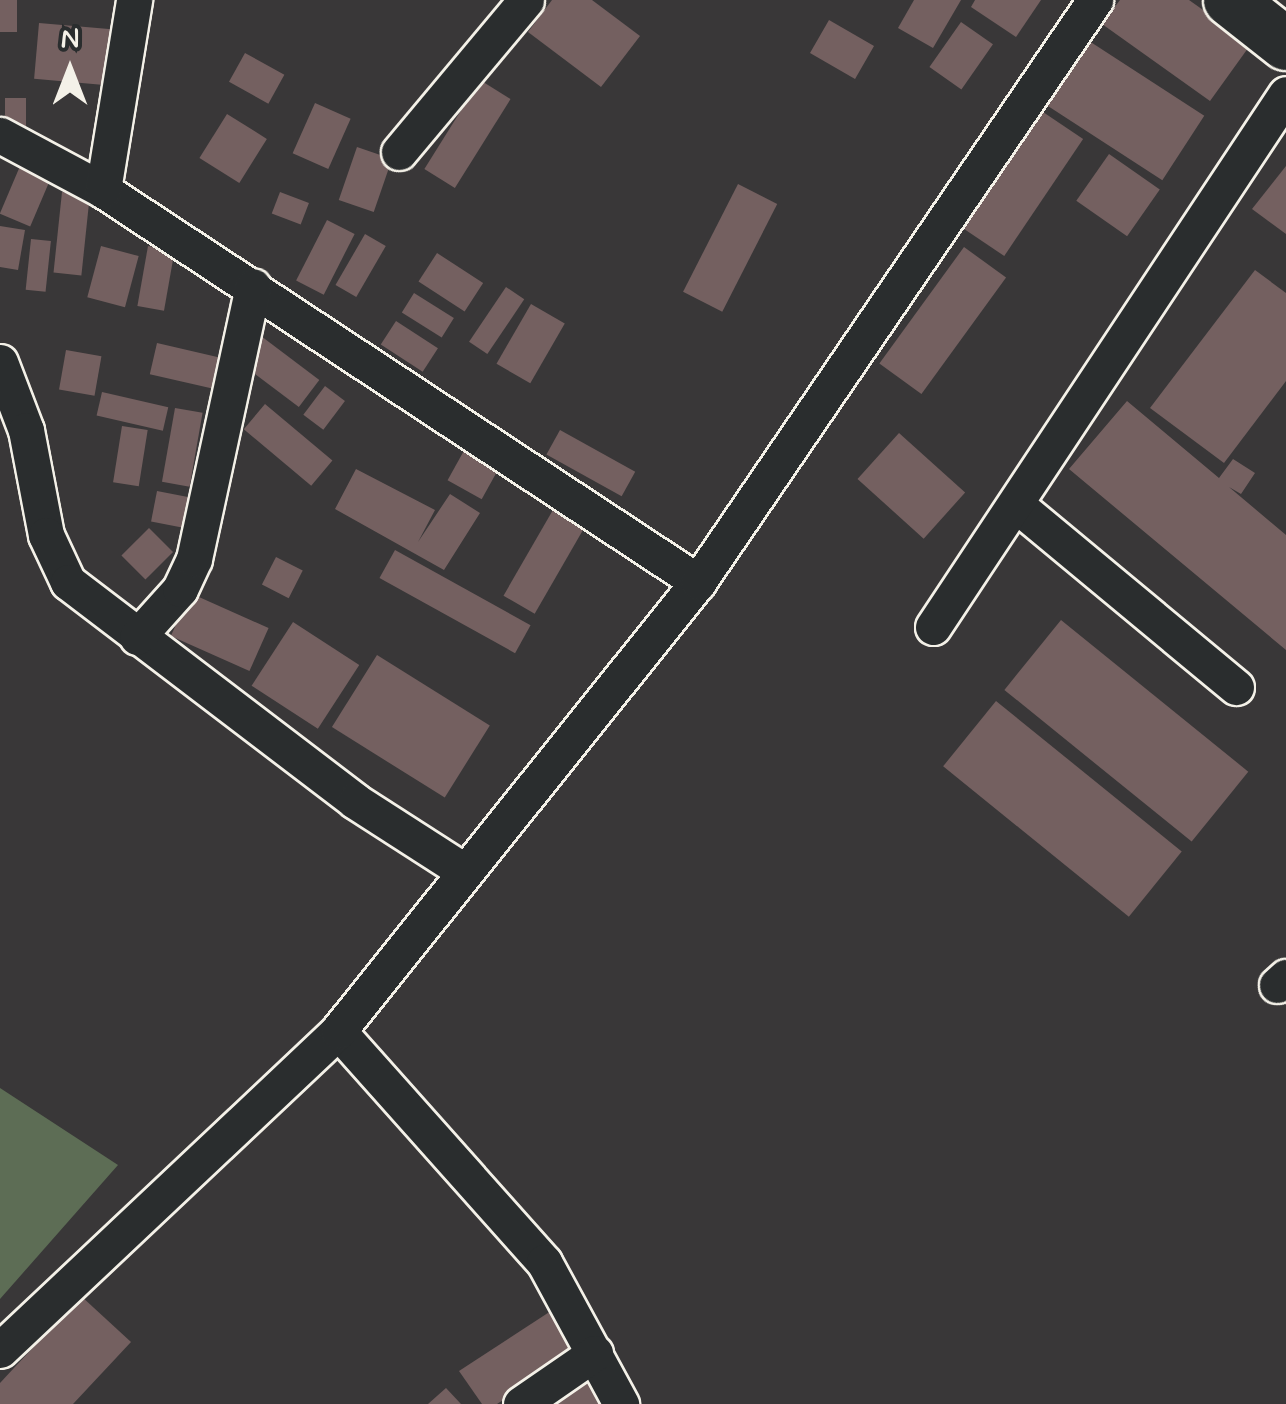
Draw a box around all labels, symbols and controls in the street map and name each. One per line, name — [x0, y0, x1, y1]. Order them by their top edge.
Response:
north arrow — [20, 20, 120, 120]
text: N — [61, 21, 79, 58]

